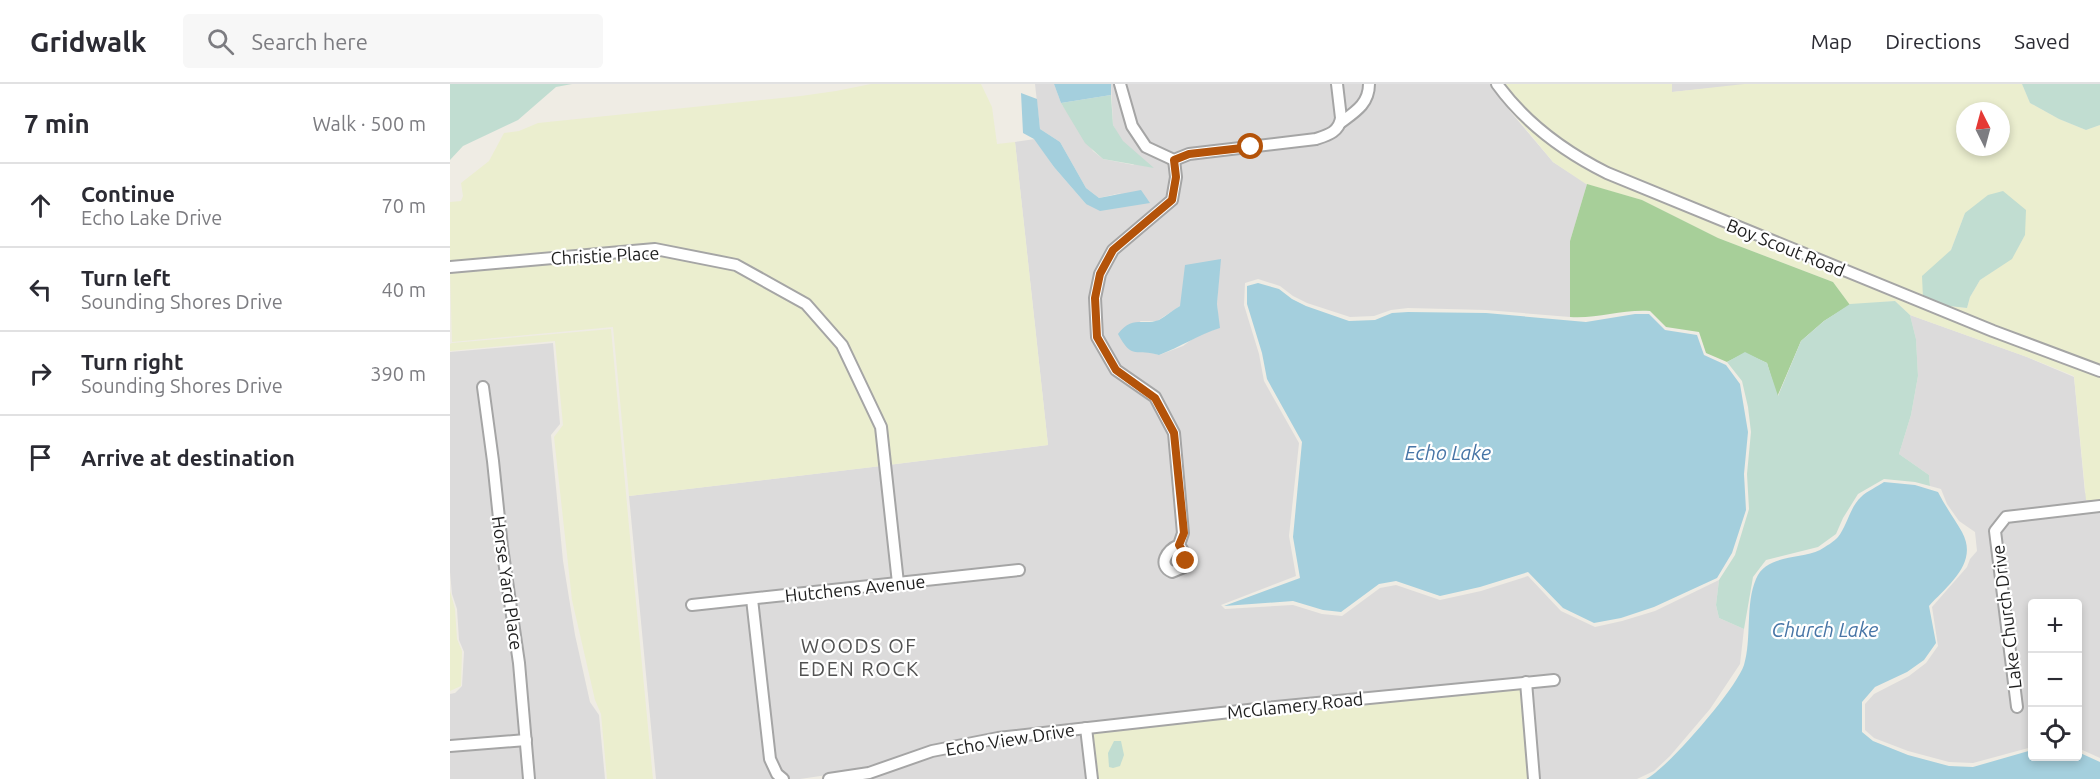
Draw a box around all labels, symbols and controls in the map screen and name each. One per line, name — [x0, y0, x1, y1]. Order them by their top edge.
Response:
search box — [183, 14, 603, 68]
icon: search — [204, 25, 237, 58]
text: Gridwalk — [30, 26, 147, 57]
text: Search here — [252, 29, 368, 54]
text: Map — [1811, 29, 1852, 53]
text: Directions — [1885, 29, 1981, 53]
text: Saved — [2014, 29, 2070, 53]
north arrow — [1956, 102, 2010, 156]
text: 7 min — [24, 109, 90, 138]
text: Walk · 500 m — [313, 112, 426, 135]
route start — [1237, 133, 1263, 159]
text: Continue — [81, 181, 175, 206]
icon: ahead — [24, 189, 57, 222]
text: 70 m — [382, 194, 426, 217]
text: Echo Lake Drive — [81, 206, 222, 229]
street label: Boy Scout Road — [1724, 214, 1848, 280]
street label: Christie Place — [550, 242, 660, 268]
text: Turn left — [81, 265, 171, 290]
icon: left — [24, 273, 57, 306]
text: 40 m — [382, 278, 426, 301]
text: Sounding Shores Drive — [81, 290, 283, 313]
text: Turn right — [81, 349, 183, 374]
icon: right — [24, 357, 57, 390]
text: 390 m — [370, 362, 426, 385]
text: Sounding Shores Drive — [81, 374, 283, 397]
icon: arrive — [24, 441, 57, 474]
water label: Echo Lake — [1405, 441, 1491, 464]
text: Arrive at destination — [81, 445, 295, 470]
street label: Horse Yard Place — [489, 515, 527, 651]
street label: Lake Church Drive — [1987, 544, 2025, 690]
route end — [1172, 547, 1198, 573]
street label: Hutchens Avenue — [784, 571, 926, 605]
map controls — [2028, 599, 2082, 761]
button: + — [2028, 599, 2082, 653]
water label: Church Lake — [1772, 618, 1878, 641]
district label: WOODS OF EDEN ROCK — [798, 634, 920, 680]
button: − — [2028, 653, 2082, 707]
street label: McGlamery Road — [1226, 688, 1364, 722]
button: locate — [2028, 707, 2082, 761]
street label: Echo View Drive — [944, 719, 1076, 759]

